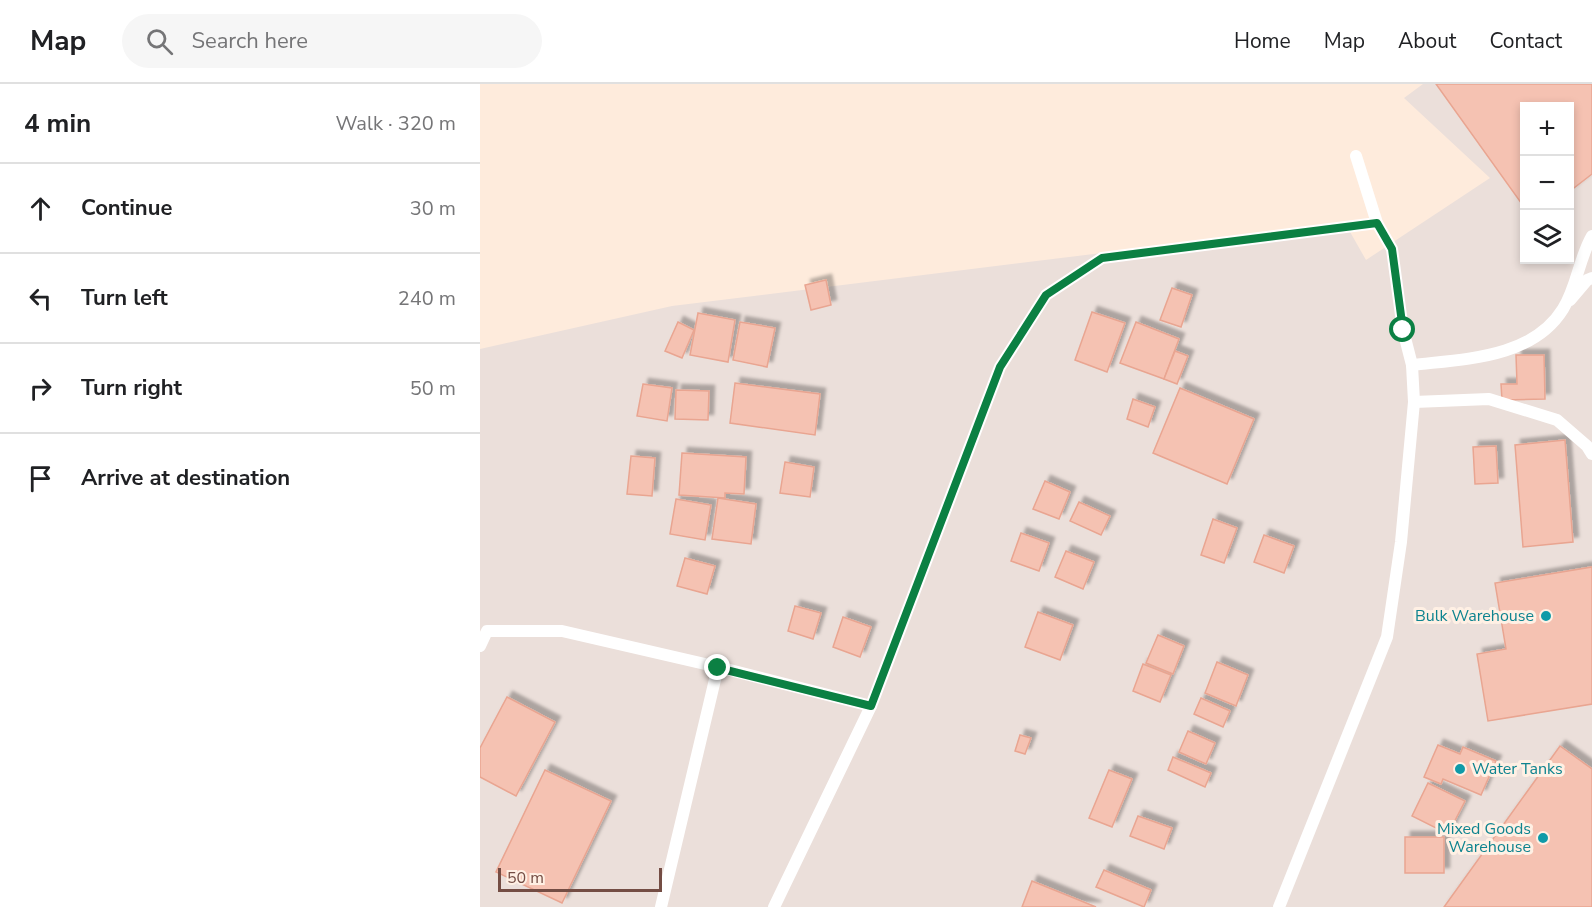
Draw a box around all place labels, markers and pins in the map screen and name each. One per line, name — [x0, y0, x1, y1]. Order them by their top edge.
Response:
place label: Bulk Warehouse — [1415, 605, 1534, 627]
marker: Bulk Warehouse — [1539, 609, 1553, 623]
place label: Water Tanks — [1472, 758, 1563, 780]
marker: Water Tanks — [1453, 762, 1467, 776]
place label: Mixed Goods Warehouse — [1437, 818, 1531, 858]
marker: Mixed Goods Warehouse — [1536, 831, 1550, 845]

